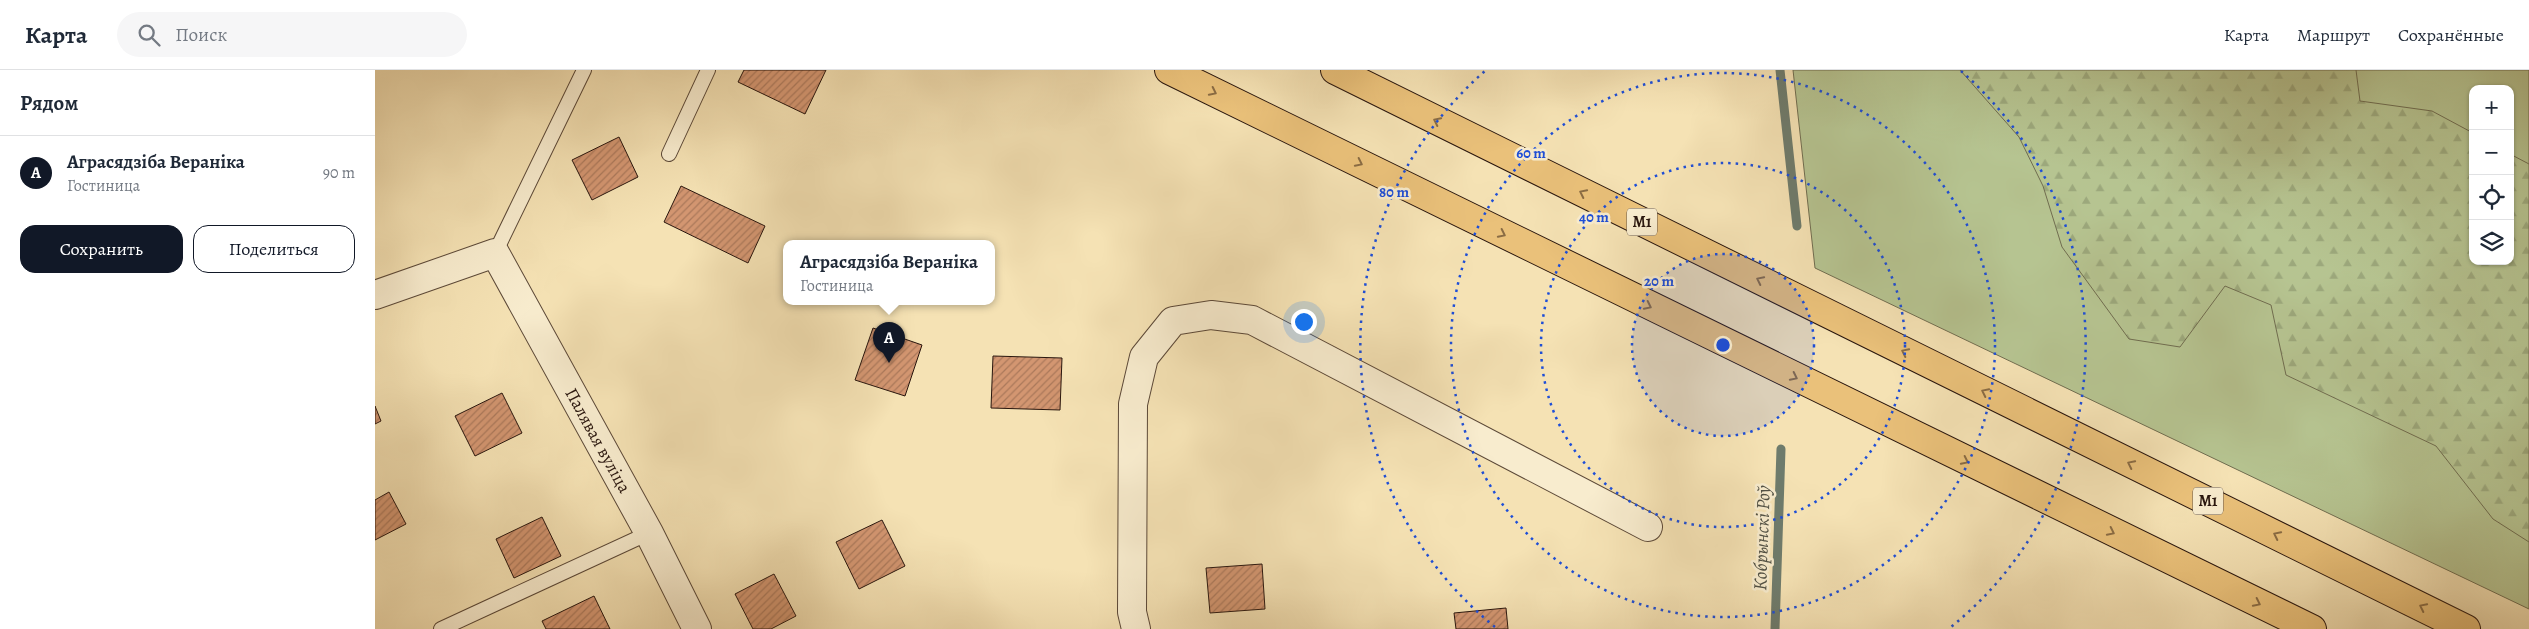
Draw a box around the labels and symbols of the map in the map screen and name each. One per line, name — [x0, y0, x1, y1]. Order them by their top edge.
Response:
one-way arrow — [1208, 85, 1217, 96]
one-way arrow — [1433, 116, 1442, 127]
text: 60 m — [1516, 143, 1546, 163]
one-way arrow — [1353, 157, 1362, 167]
text: 80 m — [1379, 182, 1409, 202]
one-way arrow — [1579, 189, 1588, 199]
text: 40 m — [1579, 207, 1609, 227]
road number: М1 — [1627, 208, 1657, 236]
one-way arrow — [1497, 228, 1506, 238]
text: 20 m — [1644, 271, 1674, 291]
one-way arrow — [1756, 276, 1765, 286]
one-way arrow — [1643, 300, 1652, 310]
your location — [1291, 309, 1317, 335]
pin: A — [873, 322, 905, 363]
centre of rings — [1714, 336, 1732, 354]
one-way arrow — [1901, 348, 1910, 358]
one-way arrow — [1789, 371, 1798, 381]
street label: Палявая вуліца — [559, 384, 637, 498]
one-way arrow — [1982, 388, 1991, 398]
one-way arrow — [1960, 454, 1969, 465]
one-way arrow — [2127, 459, 2136, 470]
water label: Кобрынскі Роў — [1747, 485, 1777, 591]
road number: М1 — [2193, 488, 2223, 514]
one-way arrow — [2106, 525, 2115, 536]
one-way arrow — [2273, 531, 2282, 542]
one-way arrow — [2252, 596, 2261, 606]
one-way arrow — [2419, 604, 2428, 614]

